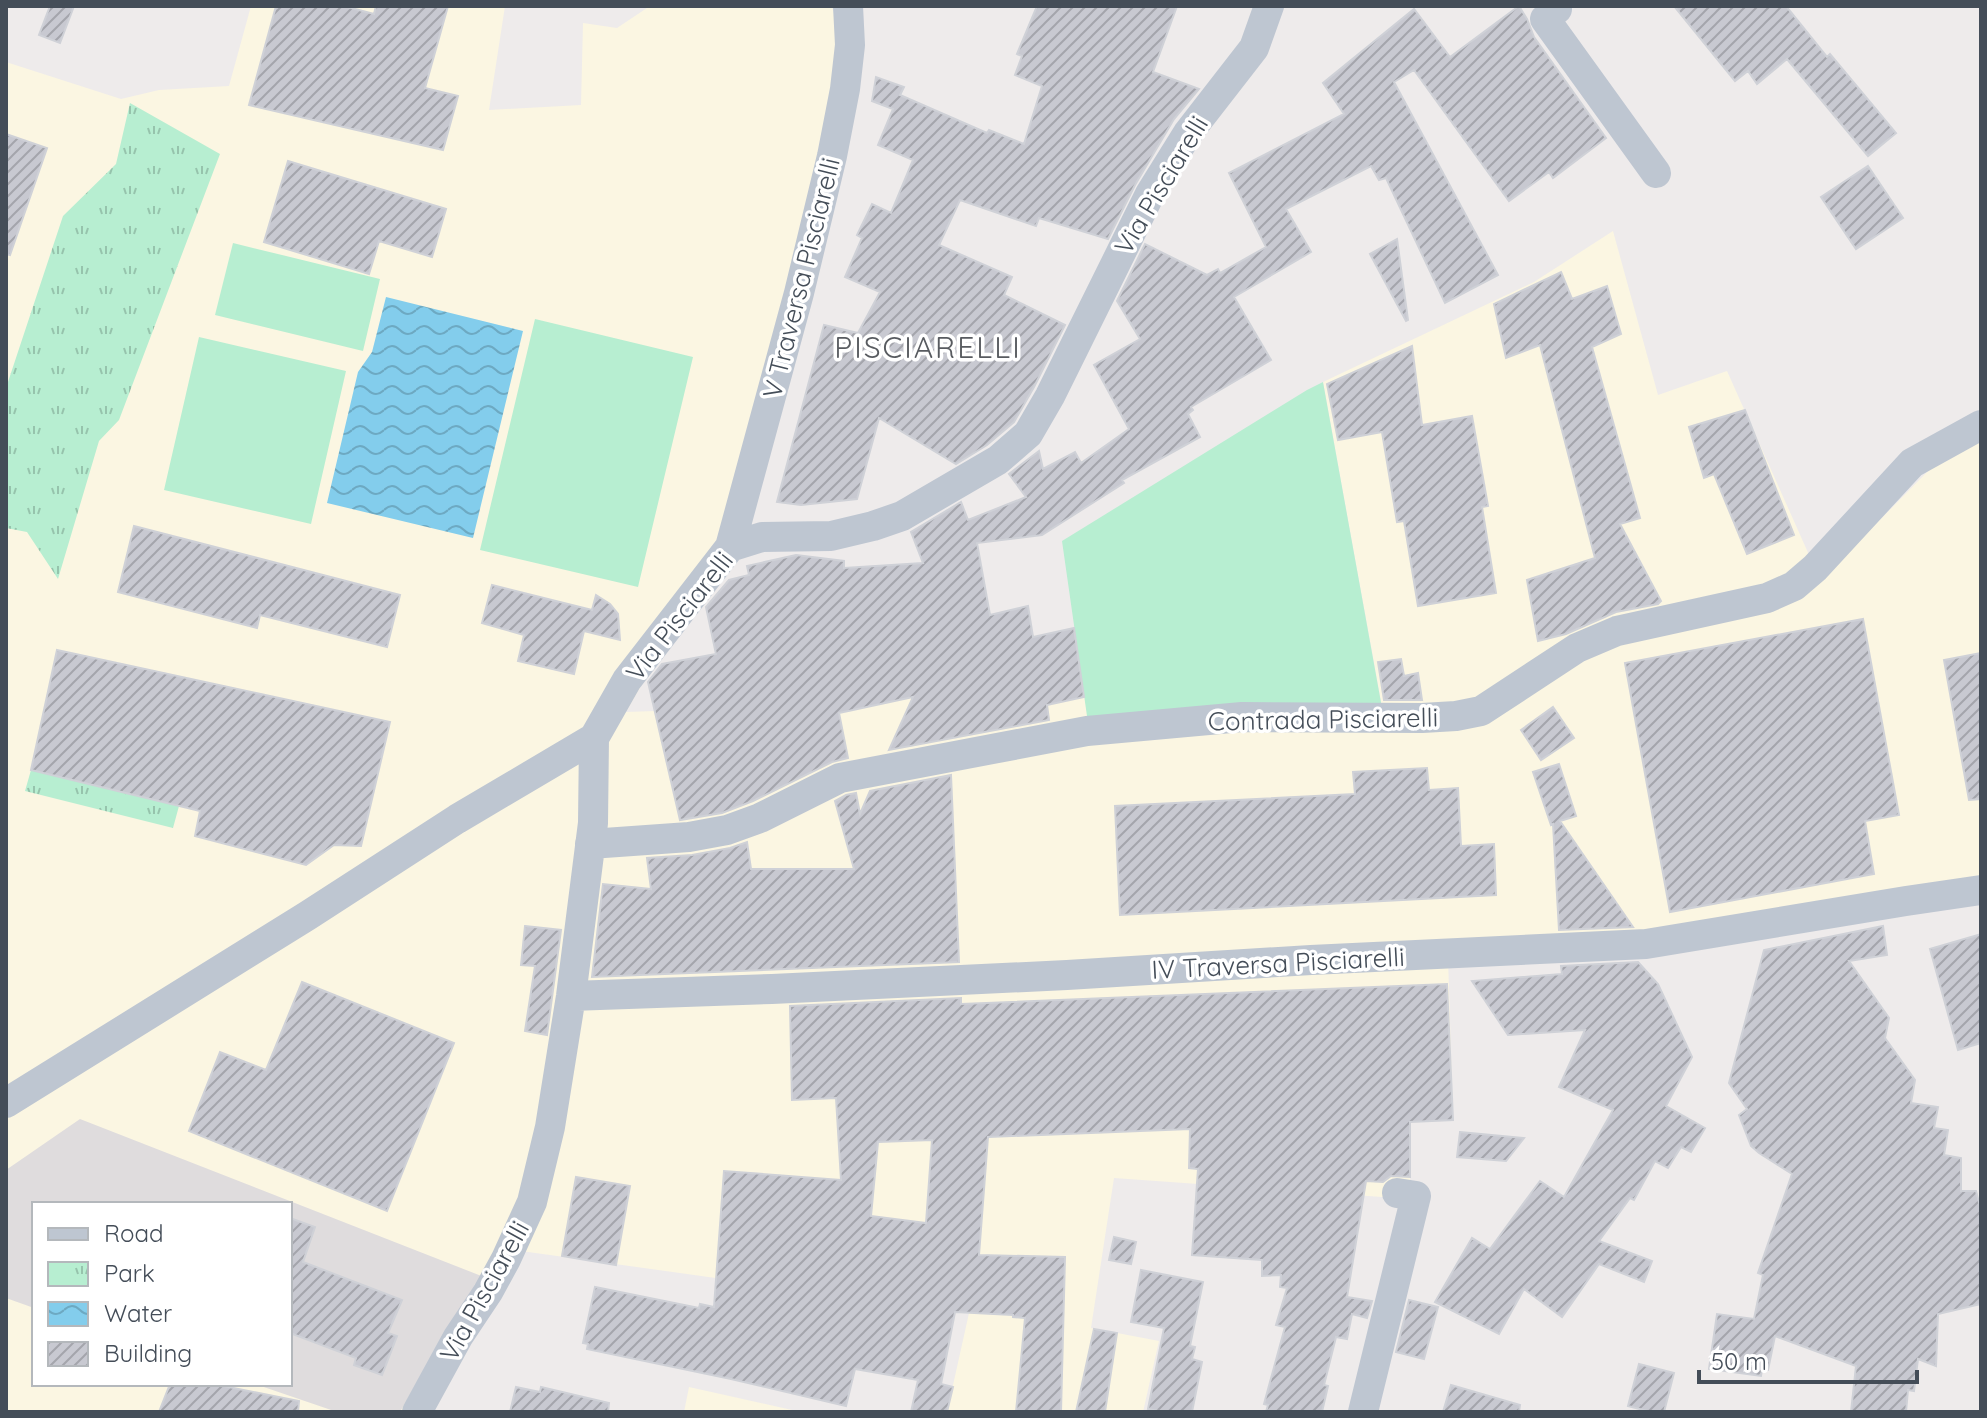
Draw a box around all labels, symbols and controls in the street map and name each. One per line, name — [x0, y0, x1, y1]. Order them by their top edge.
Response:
street label: Via Pisciarelli — [1107, 110, 1215, 260]
street label: V Traversa Pisciarelli — [755, 154, 847, 402]
district label: PISCIARELLI — [834, 328, 1022, 366]
street label: Via Pisciarelli — [618, 545, 740, 687]
street label: Contrada Pisciarelli — [1208, 700, 1438, 738]
street label: IV Traversa Pisciarelli — [1151, 940, 1405, 986]
legend — [32, 1202, 292, 1386]
street label: Via Pisciarelli — [432, 1215, 536, 1367]
text: Road — [104, 1218, 164, 1248]
text: Park — [104, 1258, 155, 1288]
text: Water — [104, 1298, 172, 1328]
scale bar — [1699, 1334, 1917, 1384]
text: Building — [104, 1338, 192, 1368]
text: 50 m — [1711, 1346, 1767, 1376]

